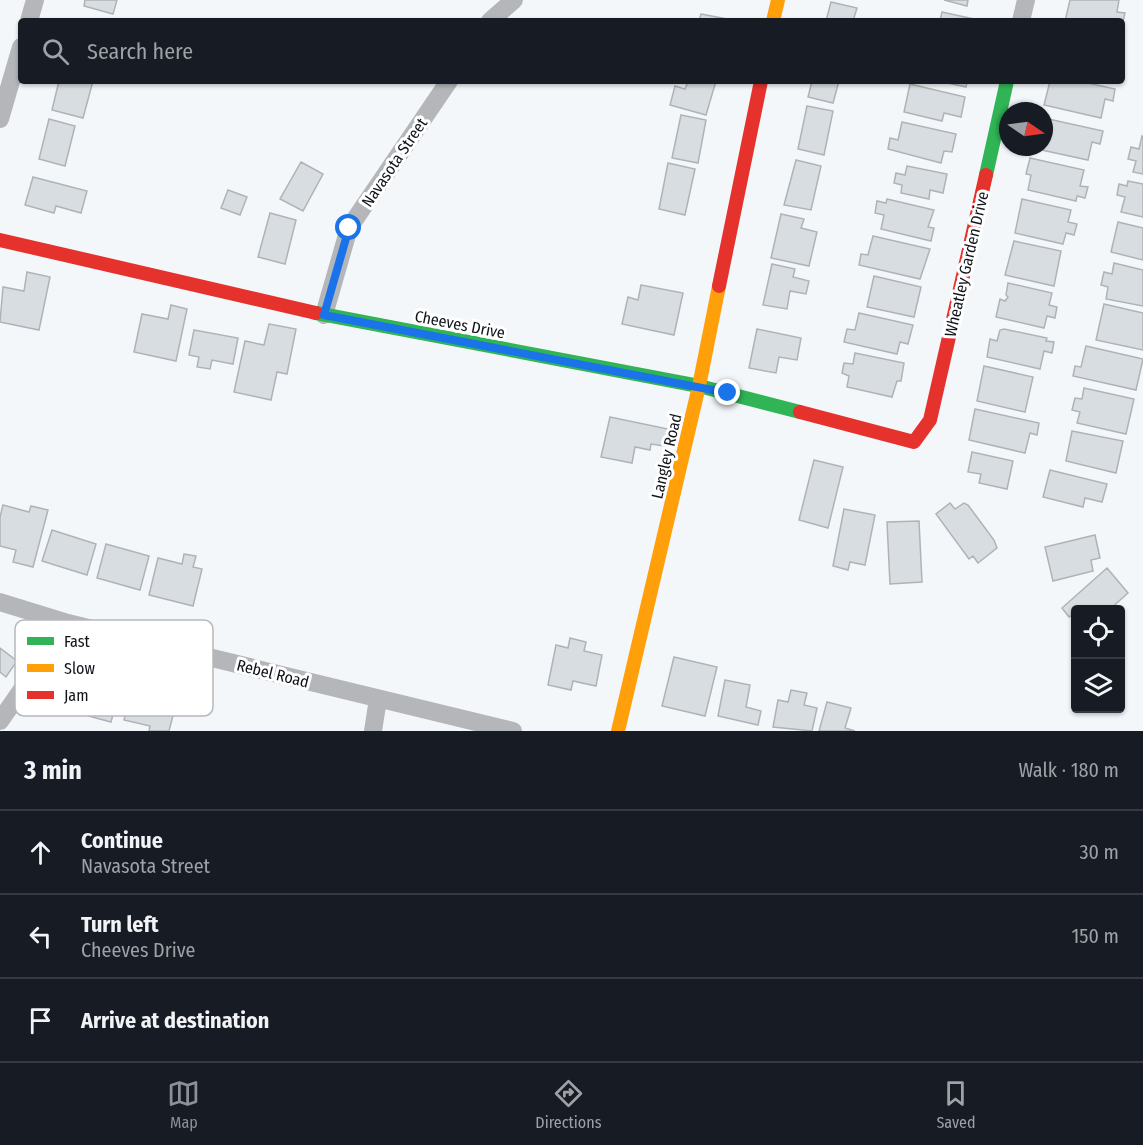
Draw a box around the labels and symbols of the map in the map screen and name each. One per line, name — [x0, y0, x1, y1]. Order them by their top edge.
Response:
north arrow — [999, 102, 1053, 156]
street label: Navasota Street — [358, 114, 432, 210]
street label: Wheatley Garden Drive — [941, 189, 992, 339]
route start — [335, 214, 361, 240]
street label: Cheeves Drive — [413, 306, 507, 343]
route end — [714, 379, 740, 405]
street label: Langley Road — [647, 412, 686, 501]
legend — [15, 620, 213, 716]
text: Fast — [64, 632, 91, 651]
street label: Rebel Road — [235, 655, 311, 692]
text: Slow — [64, 659, 95, 678]
text: Jam — [64, 686, 89, 705]

